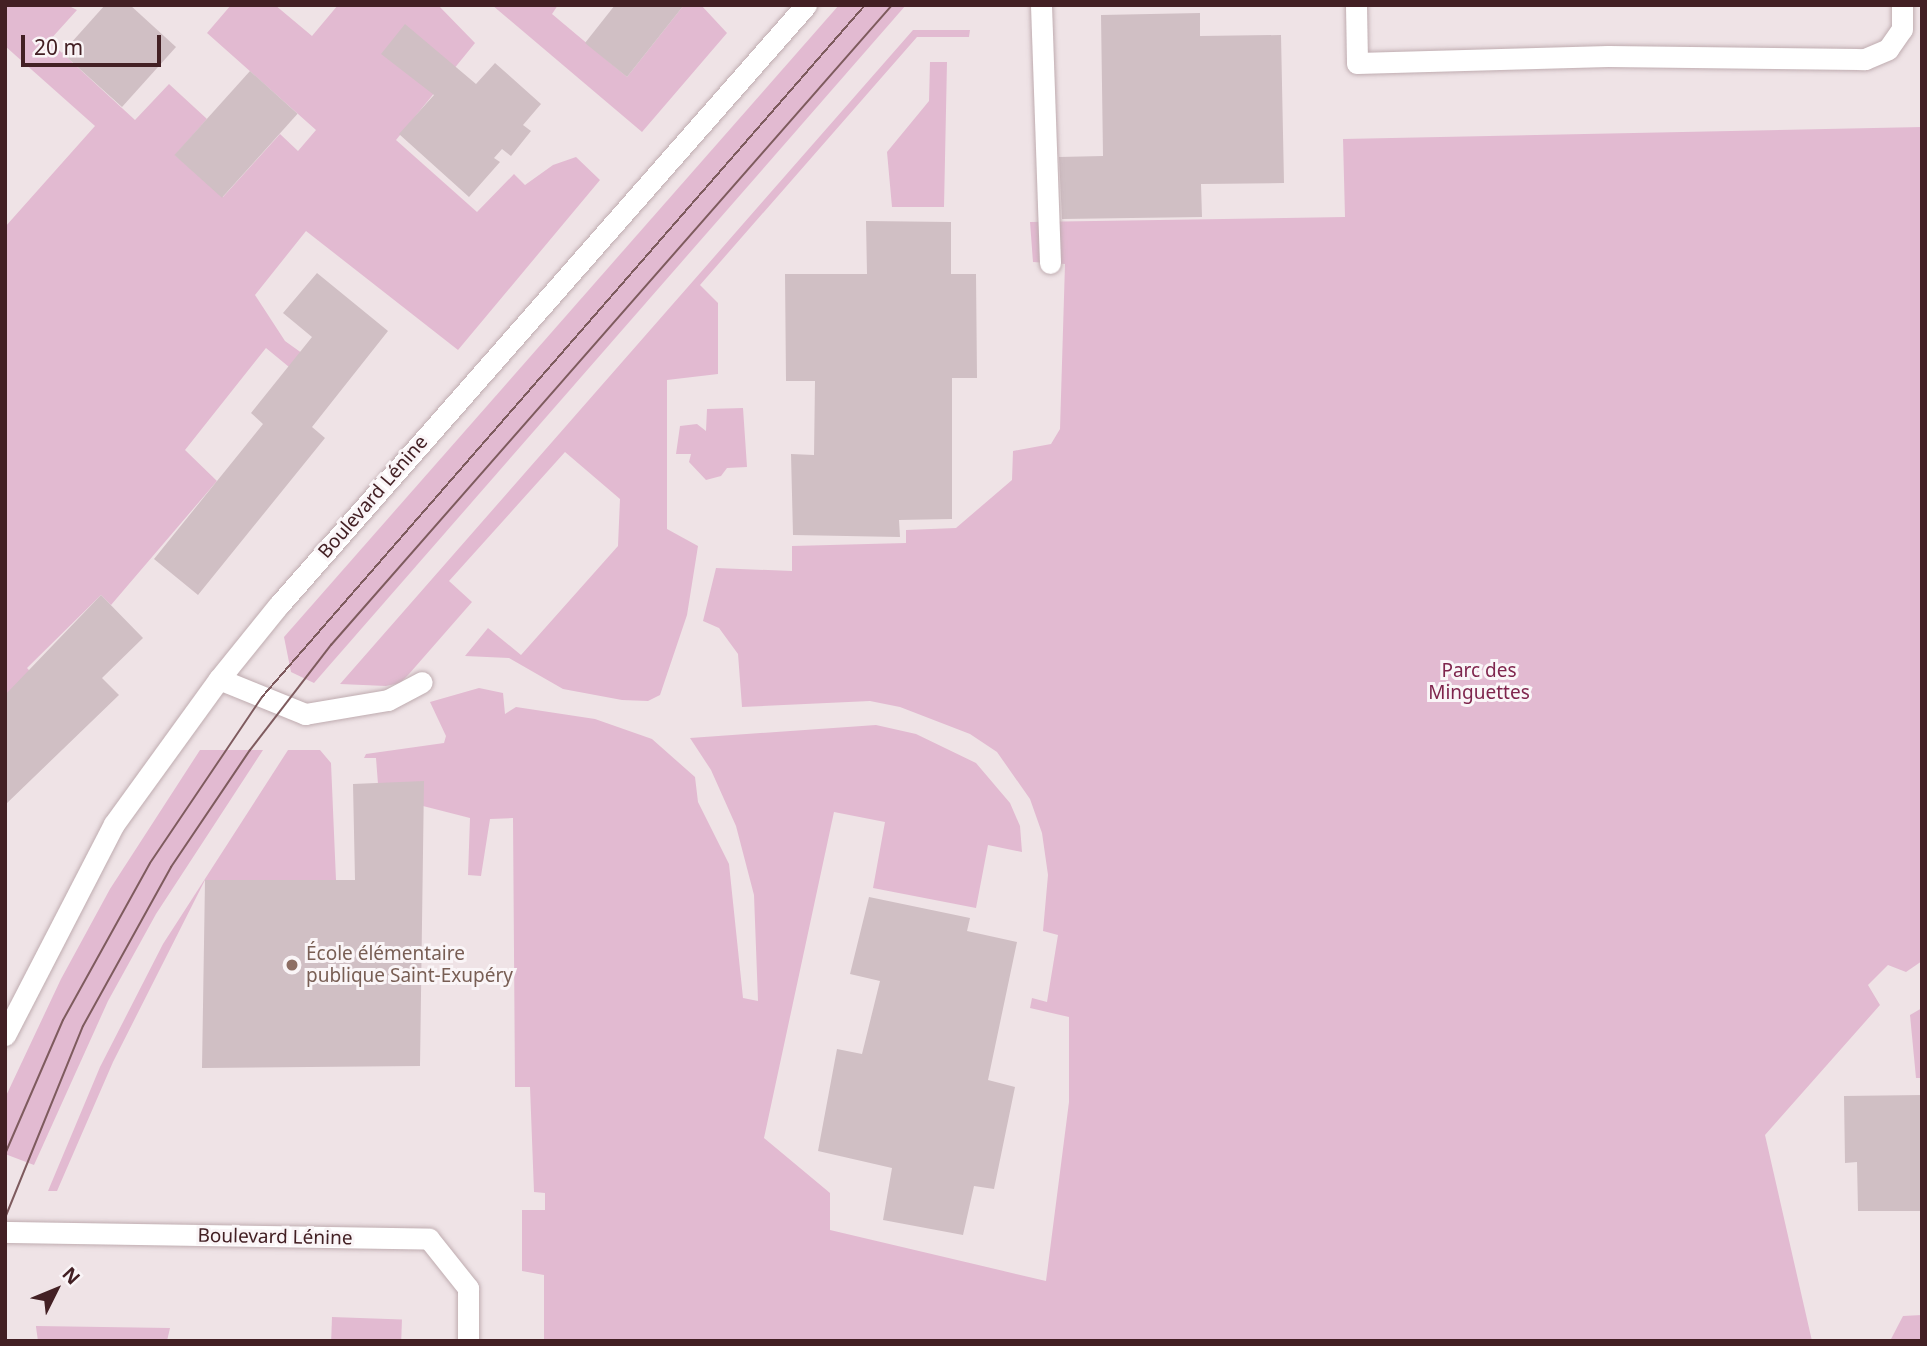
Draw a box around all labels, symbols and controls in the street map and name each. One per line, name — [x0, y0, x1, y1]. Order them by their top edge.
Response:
scale bar — [24, 21, 164, 65]
text: 20 m — [34, 33, 83, 61]
street label: Boulevard Lénine — [314, 431, 432, 563]
park label: Parc des Minguettes — [1428, 660, 1530, 704]
place label: École élémentaire publique Saint-Exupéry — [306, 943, 513, 987]
marker: École élémentaire publique Saint-Exupéry — [284, 957, 300, 973]
street label: Boulevard Lénine — [197, 1224, 353, 1250]
north arrow — [21, 1255, 91, 1325]
text: N — [57, 1261, 86, 1290]

